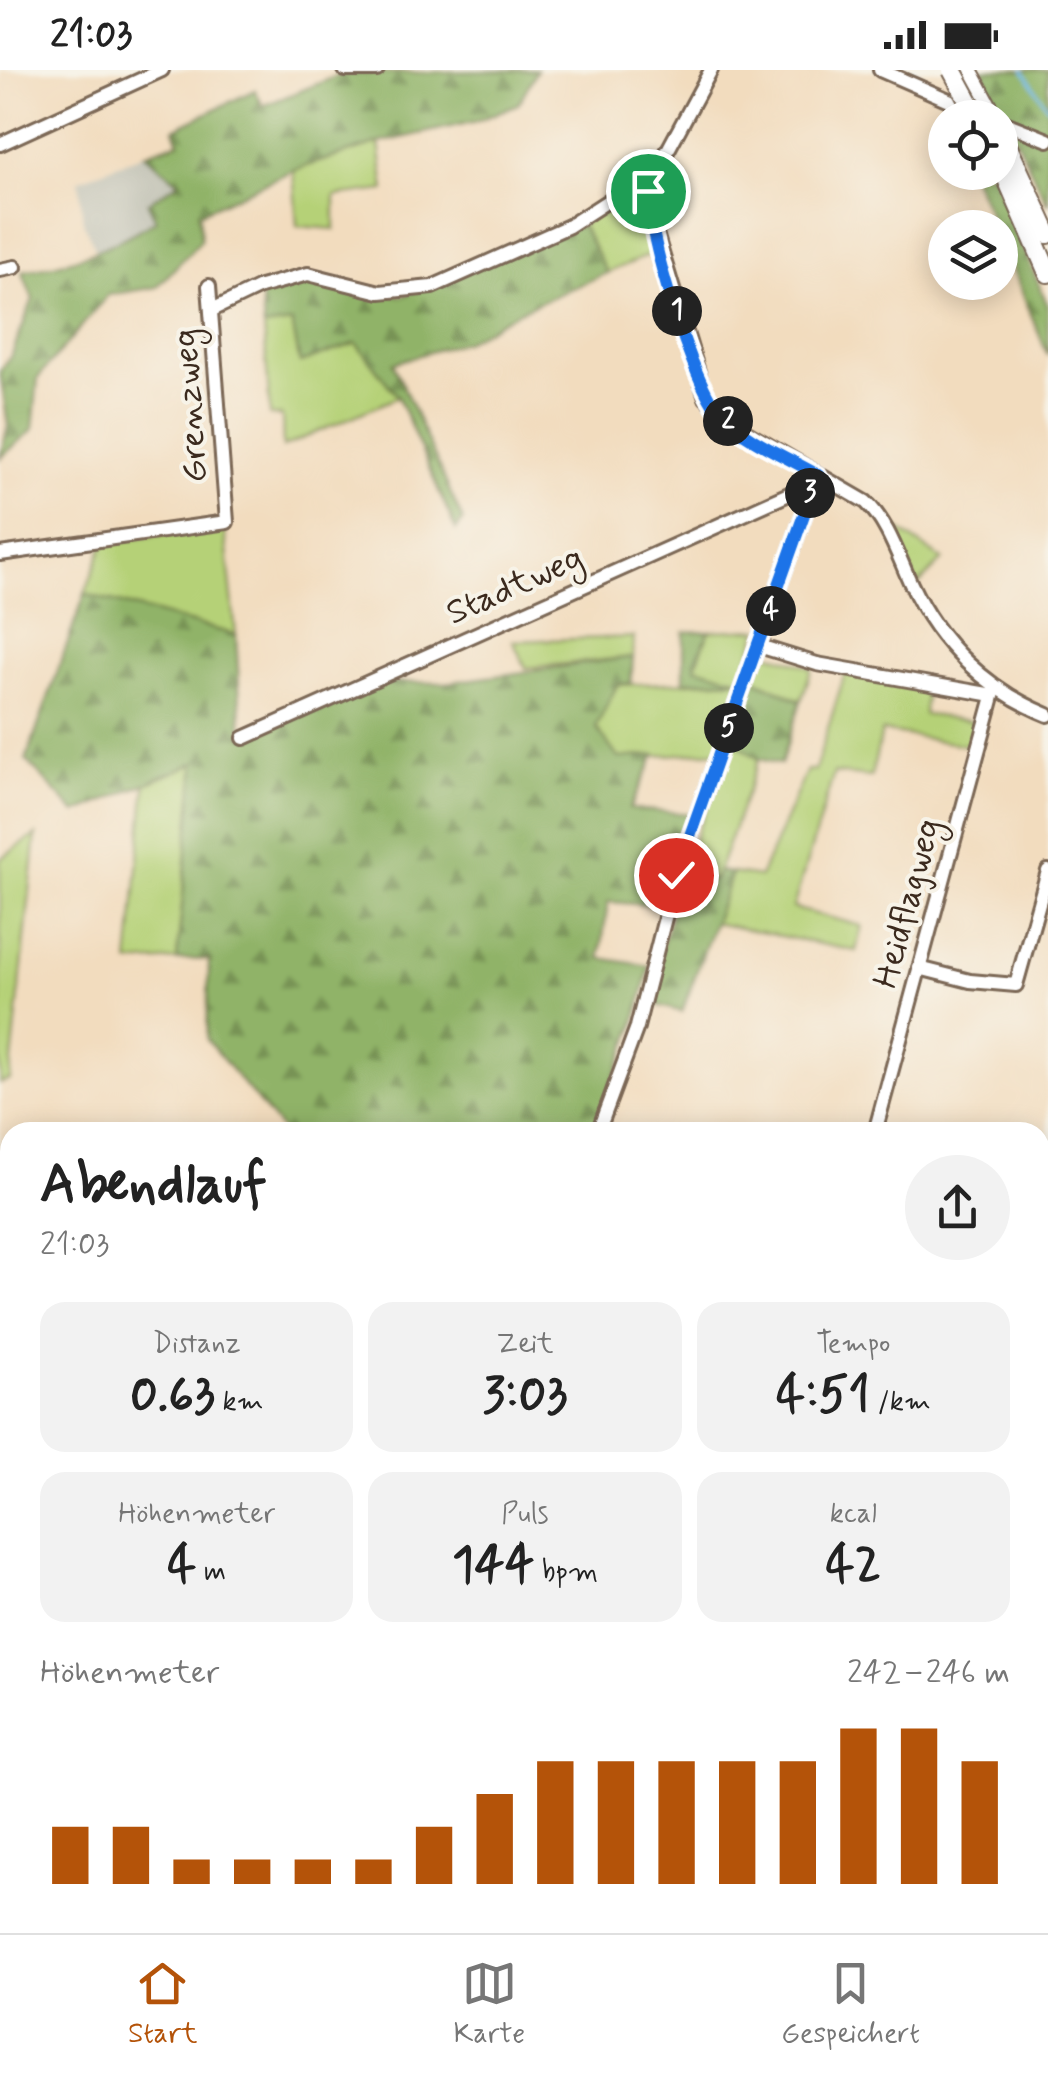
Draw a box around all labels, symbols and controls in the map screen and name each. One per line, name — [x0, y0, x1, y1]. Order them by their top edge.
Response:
text: 21:03 — [50, 11, 132, 60]
map controls — [928, 100, 1018, 300]
button: locate — [928, 100, 1018, 190]
pin — [606, 149, 691, 234]
icon: arrive — [621, 164, 676, 219]
button: layers — [928, 210, 1018, 300]
pin: 1 — [652, 286, 702, 336]
text: 1 — [671, 292, 683, 329]
street label: Grenzweg — [163, 327, 222, 484]
pin: 2 — [703, 396, 753, 446]
text: 2 — [721, 402, 735, 439]
pin: 3 — [785, 468, 835, 518]
text: 3 — [804, 474, 816, 511]
street label: Stadtweg — [439, 535, 592, 639]
pin: 4 — [746, 586, 796, 636]
text: 4 — [763, 592, 779, 629]
pin: 5 — [704, 703, 754, 753]
text: 5 — [721, 709, 737, 746]
street label: Heidflagweg — [863, 814, 956, 994]
pin — [634, 833, 719, 918]
icon: check — [649, 848, 704, 903]
text: Abendlauf — [40, 1150, 267, 1222]
button: share — [905, 1155, 1010, 1260]
text: 21:03 — [40, 1224, 109, 1266]
text: Distanz — [153, 1326, 241, 1363]
text: Zeit — [497, 1326, 553, 1363]
text: Tempo — [816, 1326, 890, 1363]
text: 0.63 — [130, 1363, 215, 1429]
text: 3:03 — [482, 1363, 568, 1429]
text: 4:51 — [776, 1363, 870, 1429]
text: km — [215, 1384, 263, 1421]
text: /km — [870, 1384, 931, 1421]
text: Höhenmeter — [118, 1496, 275, 1533]
text: Puls — [501, 1496, 549, 1533]
text: kcal — [830, 1496, 877, 1533]
text: 4 — [167, 1533, 196, 1599]
text: 144 — [452, 1533, 534, 1599]
text: 42 — [826, 1533, 881, 1599]
text: m — [196, 1554, 226, 1591]
text: bpm — [534, 1554, 598, 1591]
text: Höhenmeter — [40, 1652, 219, 1694]
text: 242–246 m — [847, 1652, 1010, 1694]
tab: Start — [128, 1956, 197, 2053]
tab: Karte — [454, 1956, 525, 2053]
tab: Gespeichert — [781, 1956, 920, 2053]

